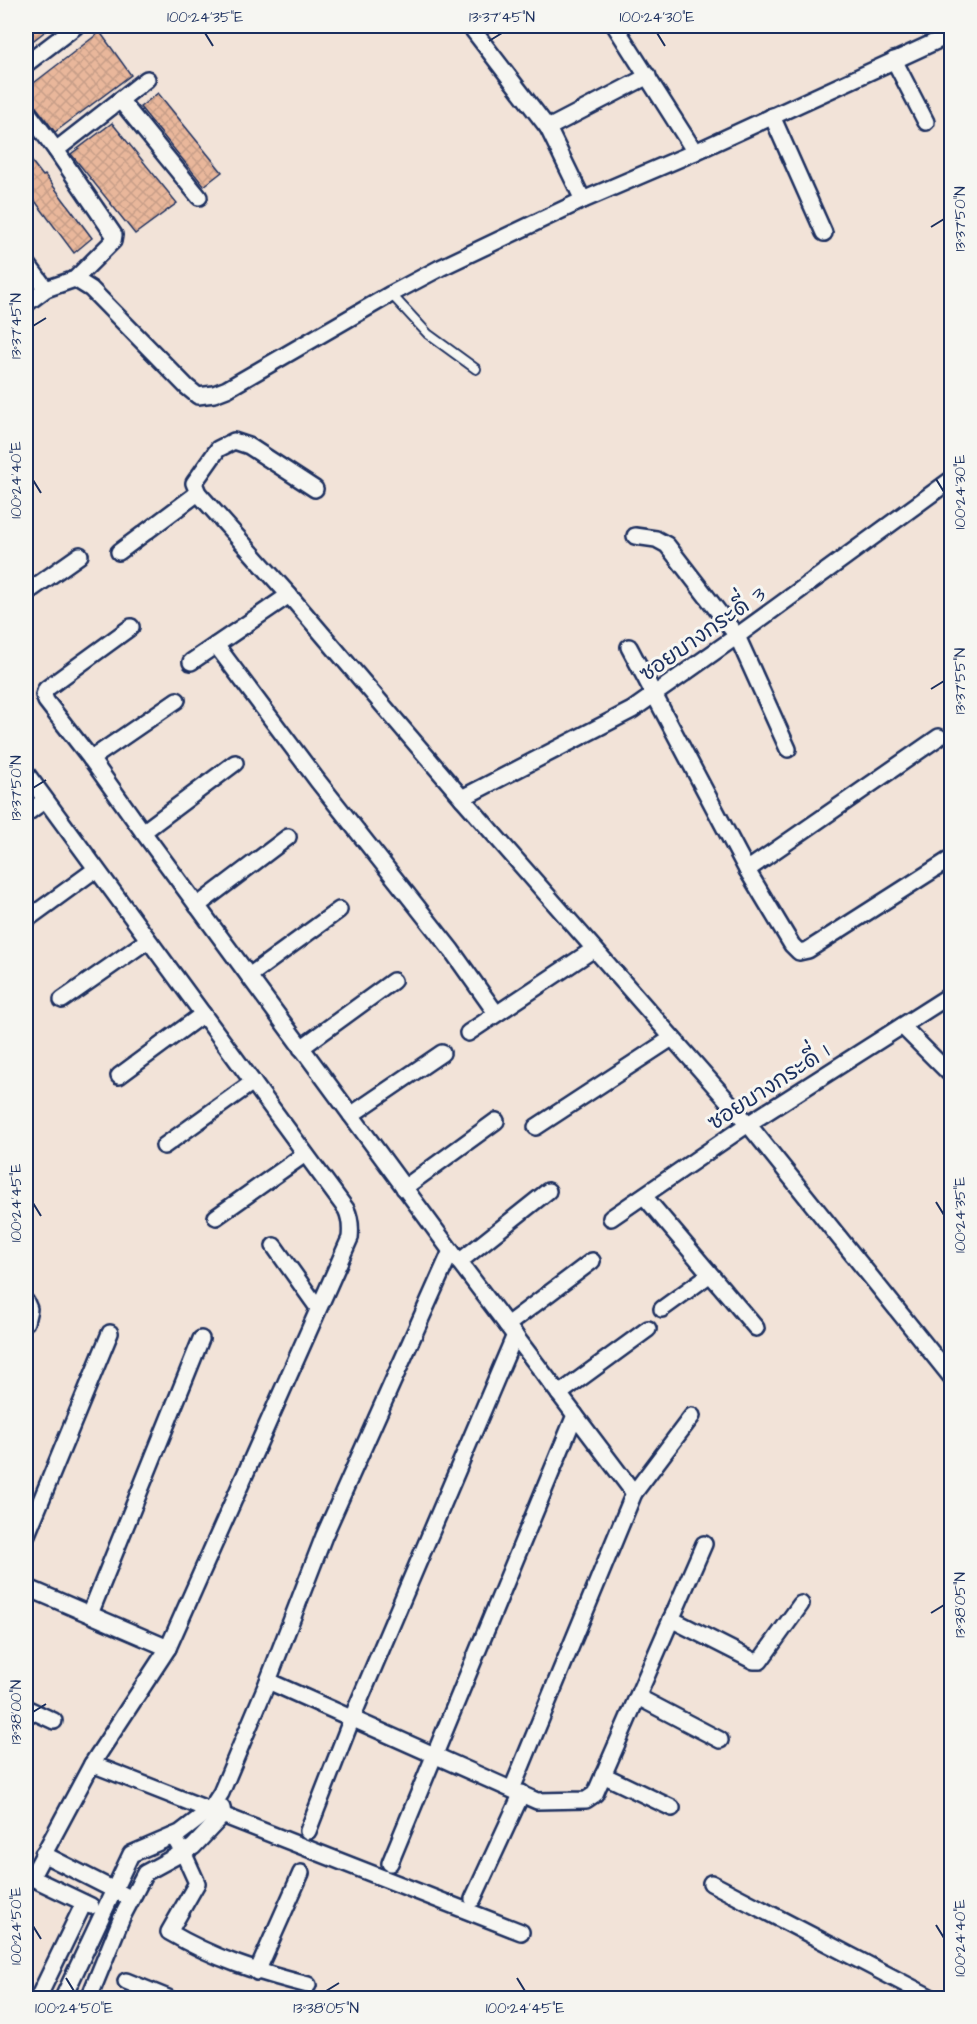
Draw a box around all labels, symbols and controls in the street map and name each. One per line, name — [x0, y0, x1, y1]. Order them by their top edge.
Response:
text: 100°24'35"E — [167, 7, 243, 28]
text: 13°37'45"N — [469, 7, 535, 28]
text: 100°24'30"E — [620, 7, 695, 28]
text: 13°37'50"N — [950, 186, 971, 252]
text: 13°37'45"N — [6, 293, 27, 359]
text: 100°24'40"E — [6, 441, 27, 519]
text: 100°24'30"E — [950, 454, 971, 529]
street label: ซอยบางกระดี่ 3 — [630, 574, 772, 689]
text: 13°37'55"N — [950, 648, 971, 714]
text: 13°37'50"N — [6, 755, 27, 821]
street label: ซอยบางกระดี่ 1 — [699, 1031, 836, 1138]
text: 100°24'45"E — [6, 1164, 27, 1242]
text: 100°24'35"E — [950, 1177, 971, 1253]
text: 13°38'05"N — [950, 1572, 971, 1638]
text: 13°38'00"N — [6, 1680, 27, 1744]
text: 100°24'50"E — [6, 1887, 27, 1965]
text: 100°24'40"E — [950, 1899, 971, 1977]
text: 100°24'50"E — [35, 1998, 113, 2019]
text: 13°38'05"N — [293, 1998, 359, 2019]
text: 100°24'45"E — [486, 1998, 564, 2019]

